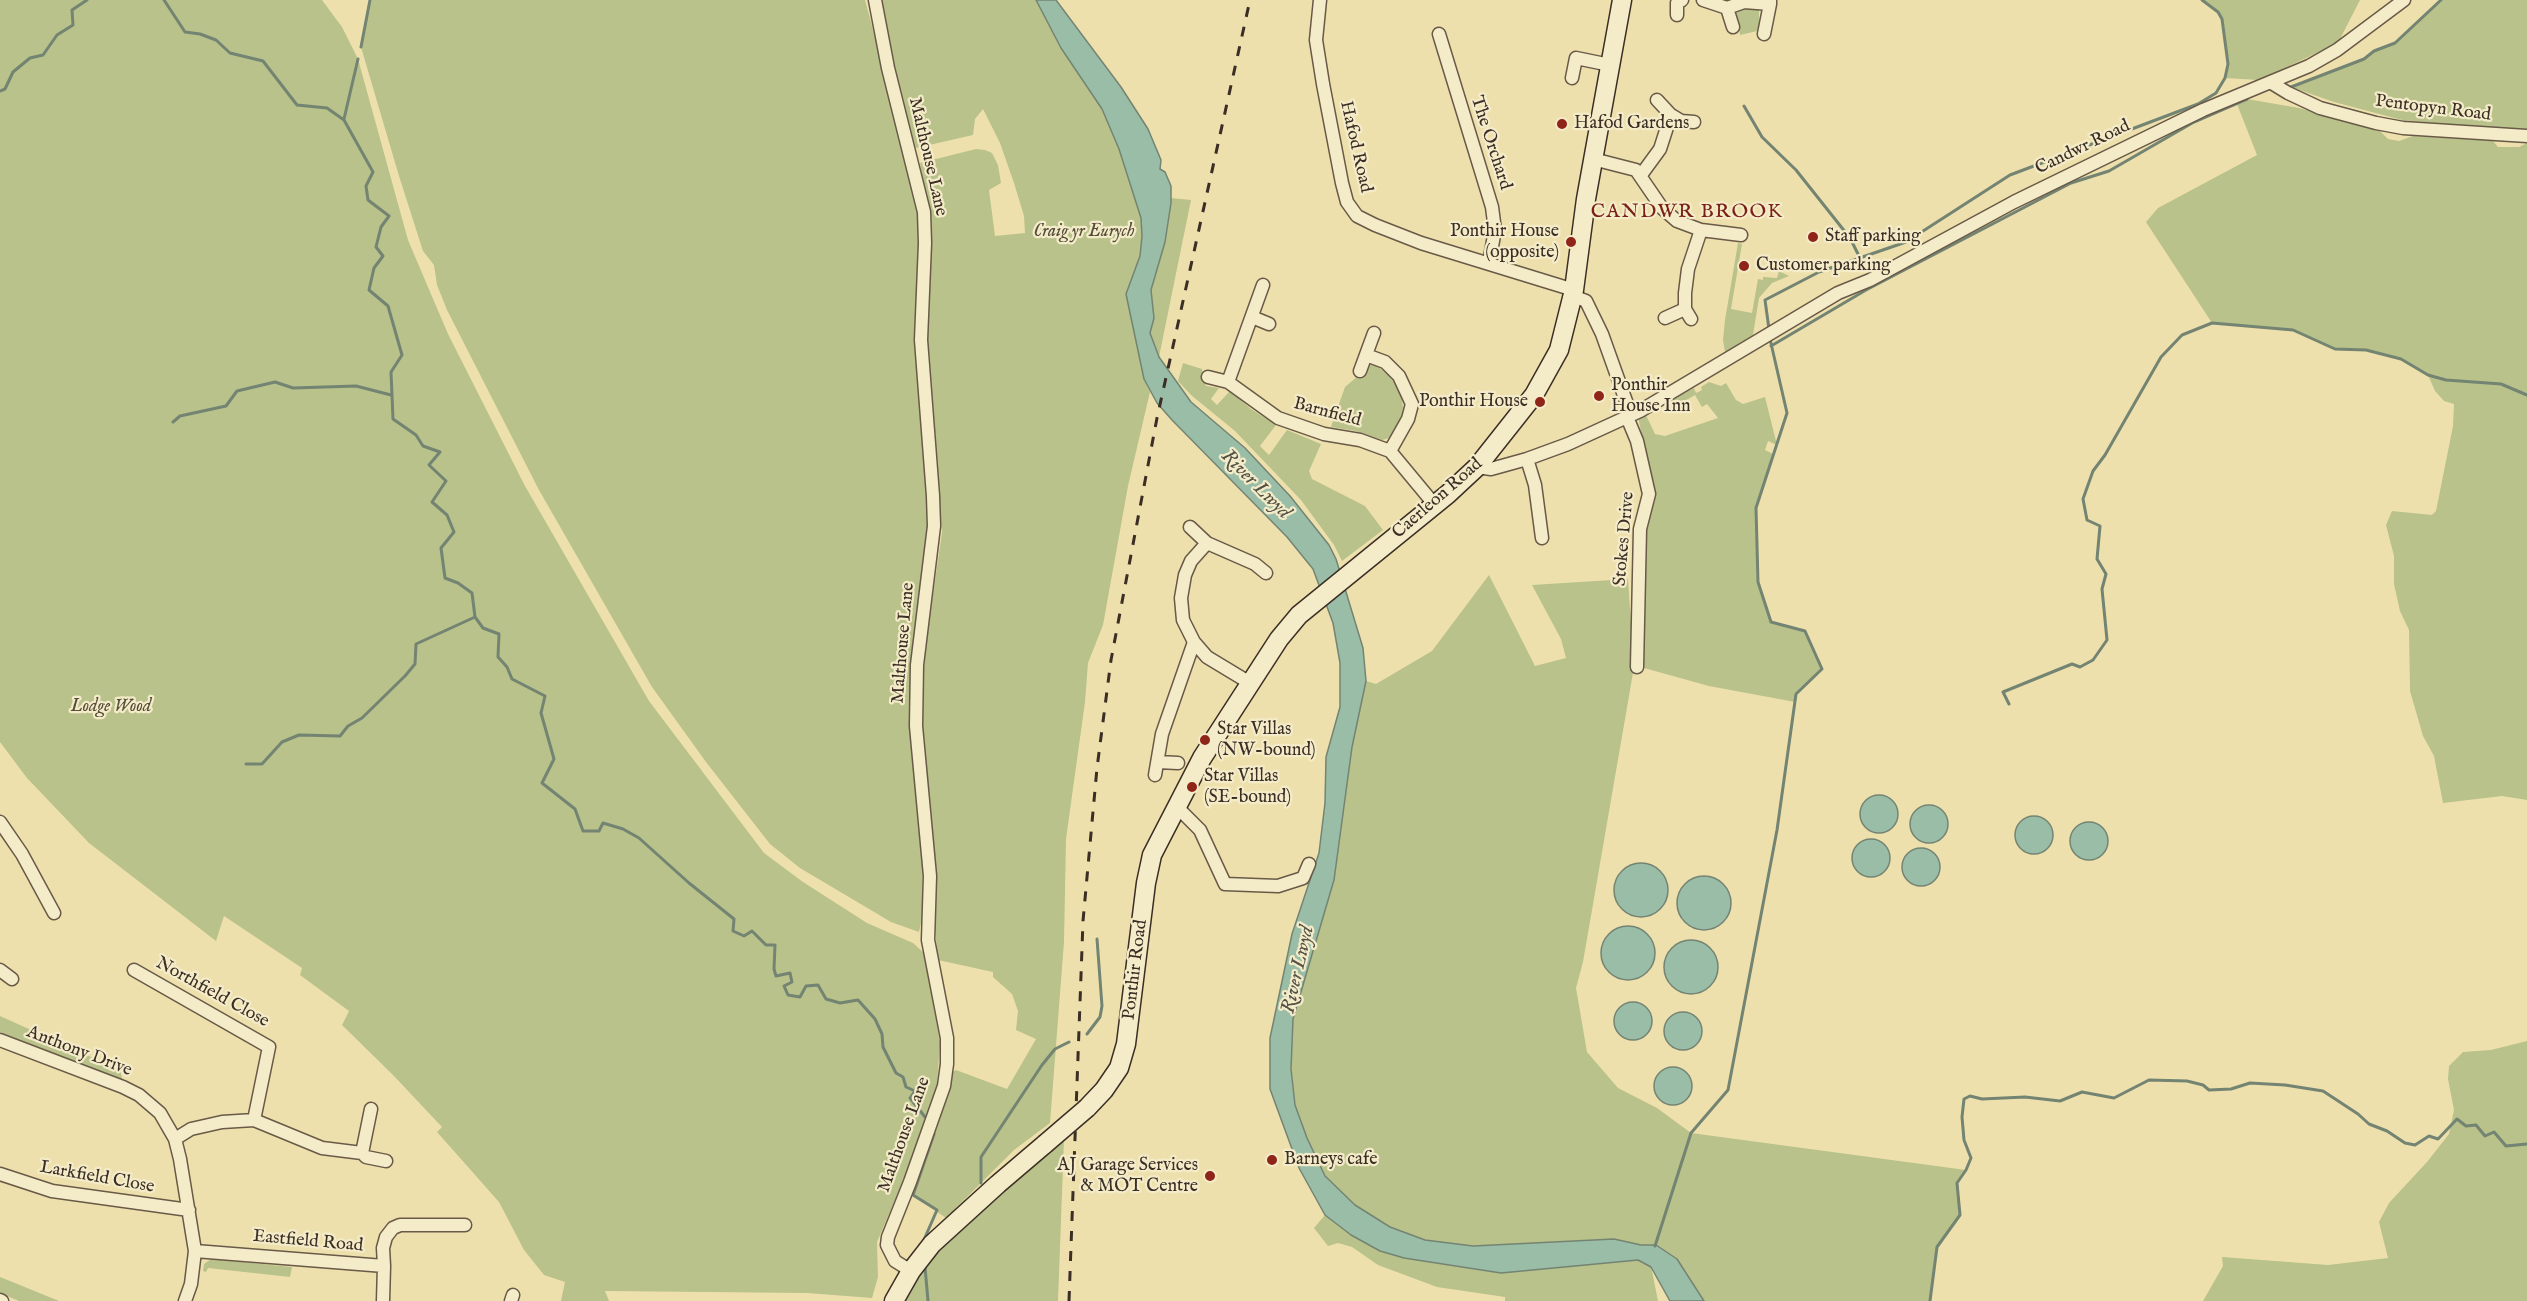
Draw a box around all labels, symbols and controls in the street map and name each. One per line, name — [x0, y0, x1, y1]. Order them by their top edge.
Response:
street label: Pentopyn Road — [2374, 91, 2492, 127]
street label: The Orchard — [1465, 93, 1515, 193]
street label: Malthouse Lane — [903, 96, 951, 218]
street label: Hafod Road — [1334, 99, 1376, 195]
place label: Hafod Gardens — [1574, 113, 1689, 135]
street label: Candwr Road — [2032, 116, 2134, 180]
marker: Hafod Gardens — [1555, 117, 1569, 131]
district label: CANDWR BROOK — [1591, 201, 1783, 225]
park label: Craig yr Eurych — [1033, 221, 1135, 243]
place label: Ponthir House (opposite) — [1450, 221, 1559, 264]
place label: Staff parking — [1825, 226, 1921, 248]
marker: Staff parking — [1806, 230, 1820, 244]
marker: Ponthir House (opposite) — [1564, 235, 1578, 249]
place label: Customer parking — [1756, 255, 1891, 277]
marker: Customer parking — [1737, 259, 1751, 273]
place label: Ponthir House Inn — [1611, 375, 1691, 418]
marker: Ponthir House Inn — [1592, 389, 1606, 403]
place label: Ponthir House — [1419, 391, 1528, 413]
street label: Barnfield — [1291, 394, 1363, 432]
marker: Ponthir House — [1533, 395, 1547, 409]
water label: River Lwyd — [1215, 445, 1295, 525]
street label: Caerleon Road — [1388, 454, 1488, 544]
street label: Stokes Drive — [1610, 491, 1640, 587]
street label: Malthouse Lane — [888, 582, 920, 704]
park label: Lodge Wood — [71, 696, 151, 718]
place label: Star Villas (NW-bound) — [1217, 719, 1316, 762]
marker: Star Villas (NW-bound) — [1198, 733, 1212, 747]
place label: Star Villas (SE-bound) — [1204, 766, 1291, 808]
marker: Star Villas (SE-bound) — [1185, 780, 1199, 794]
street label: Ponthir Road — [1119, 919, 1153, 1021]
water label: River Lwyd — [1277, 924, 1321, 1016]
street label: Northfield Close — [152, 953, 272, 1033]
street label: Anthony Drive — [23, 1022, 135, 1082]
street label: Malthouse Lane — [874, 1074, 936, 1196]
place label: Barneys cafe — [1284, 1149, 1377, 1171]
marker: Barneys cafe — [1265, 1153, 1279, 1167]
place label: AJ Garage Services & MOT Centre — [1057, 1155, 1198, 1198]
street label: Larkfield Close — [38, 1157, 156, 1199]
marker: AJ Garage Services & MOT Centre — [1203, 1169, 1217, 1183]
street label: Eastfield Road — [252, 1226, 364, 1258]

